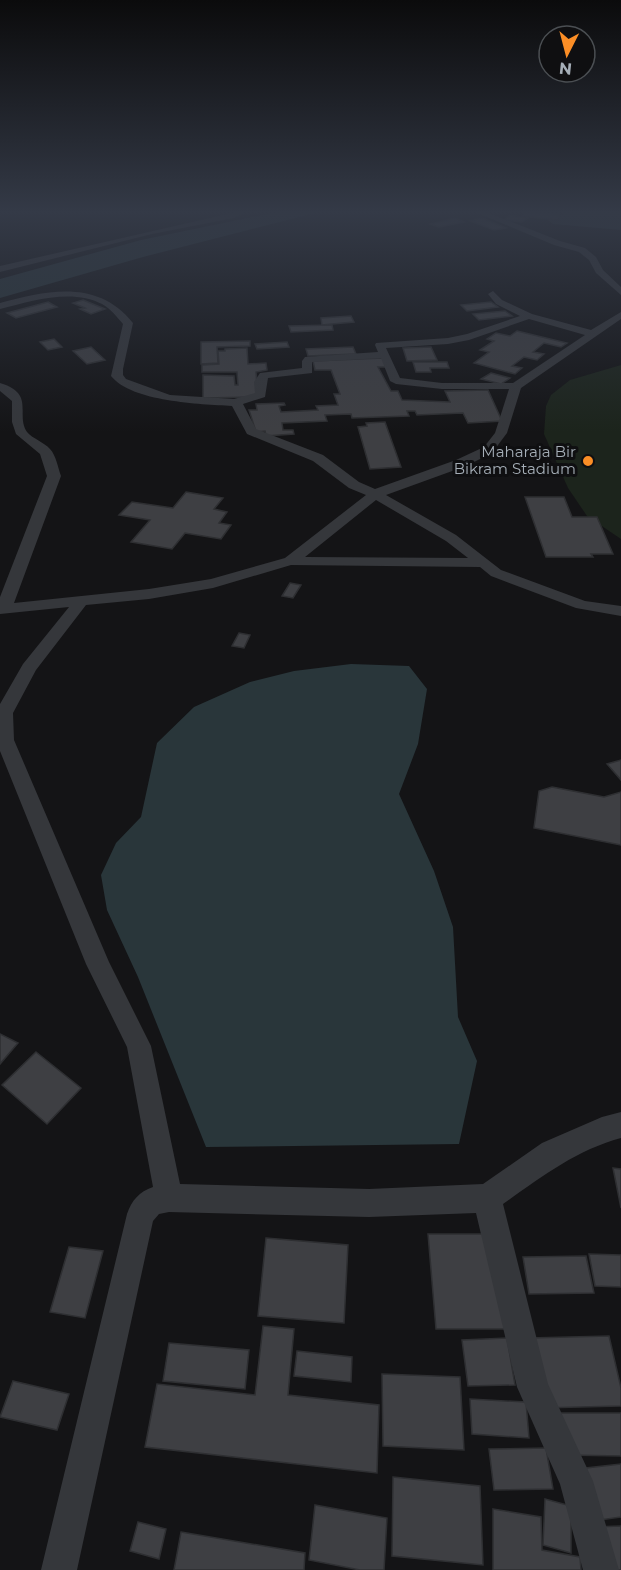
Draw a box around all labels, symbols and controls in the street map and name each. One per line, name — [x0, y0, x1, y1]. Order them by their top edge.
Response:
north arrow — [537, 24, 597, 84]
text: N — [558, 58, 573, 79]
place label: Maharaja Bir Bikram Stadium — [454, 442, 576, 478]
marker: Maharaja Bir Bikram Stadium — [581, 454, 595, 468]

